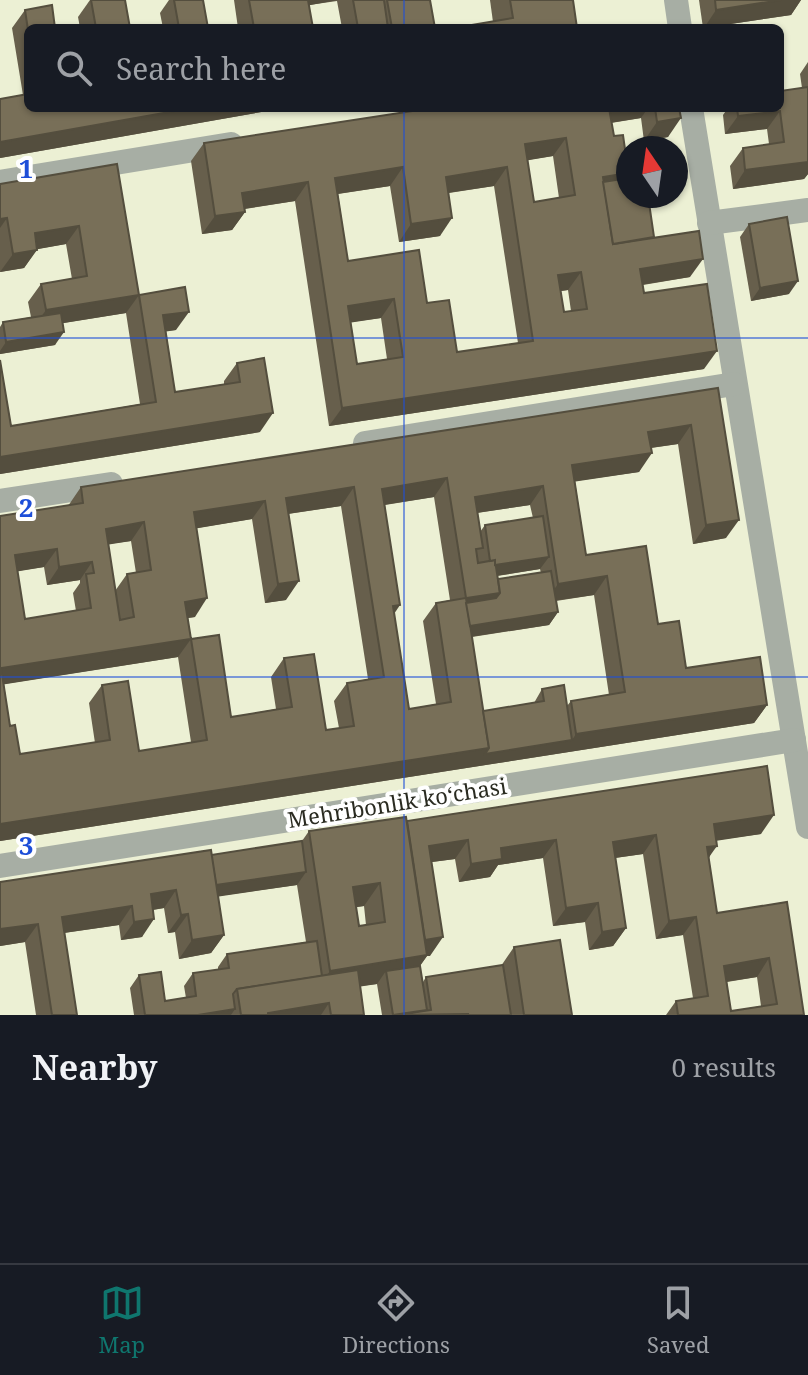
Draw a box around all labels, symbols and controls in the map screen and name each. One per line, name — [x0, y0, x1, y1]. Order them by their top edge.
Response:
search box — [24, 24, 784, 112]
icon: search — [52, 46, 96, 90]
text: Search here — [116, 48, 286, 89]
north arrow — [616, 136, 688, 208]
text: 1 — [19, 150, 33, 186]
text: 2 — [19, 489, 33, 525]
street label: Mehribonlik koʻchasi — [285, 770, 509, 834]
text: 3 — [19, 827, 33, 863]
text: Nearby — [32, 1044, 158, 1090]
text: 0 results — [671, 1049, 776, 1085]
tab: Map — [99, 1281, 145, 1359]
tab: Directions — [342, 1281, 450, 1359]
tab: Saved — [647, 1281, 709, 1359]

